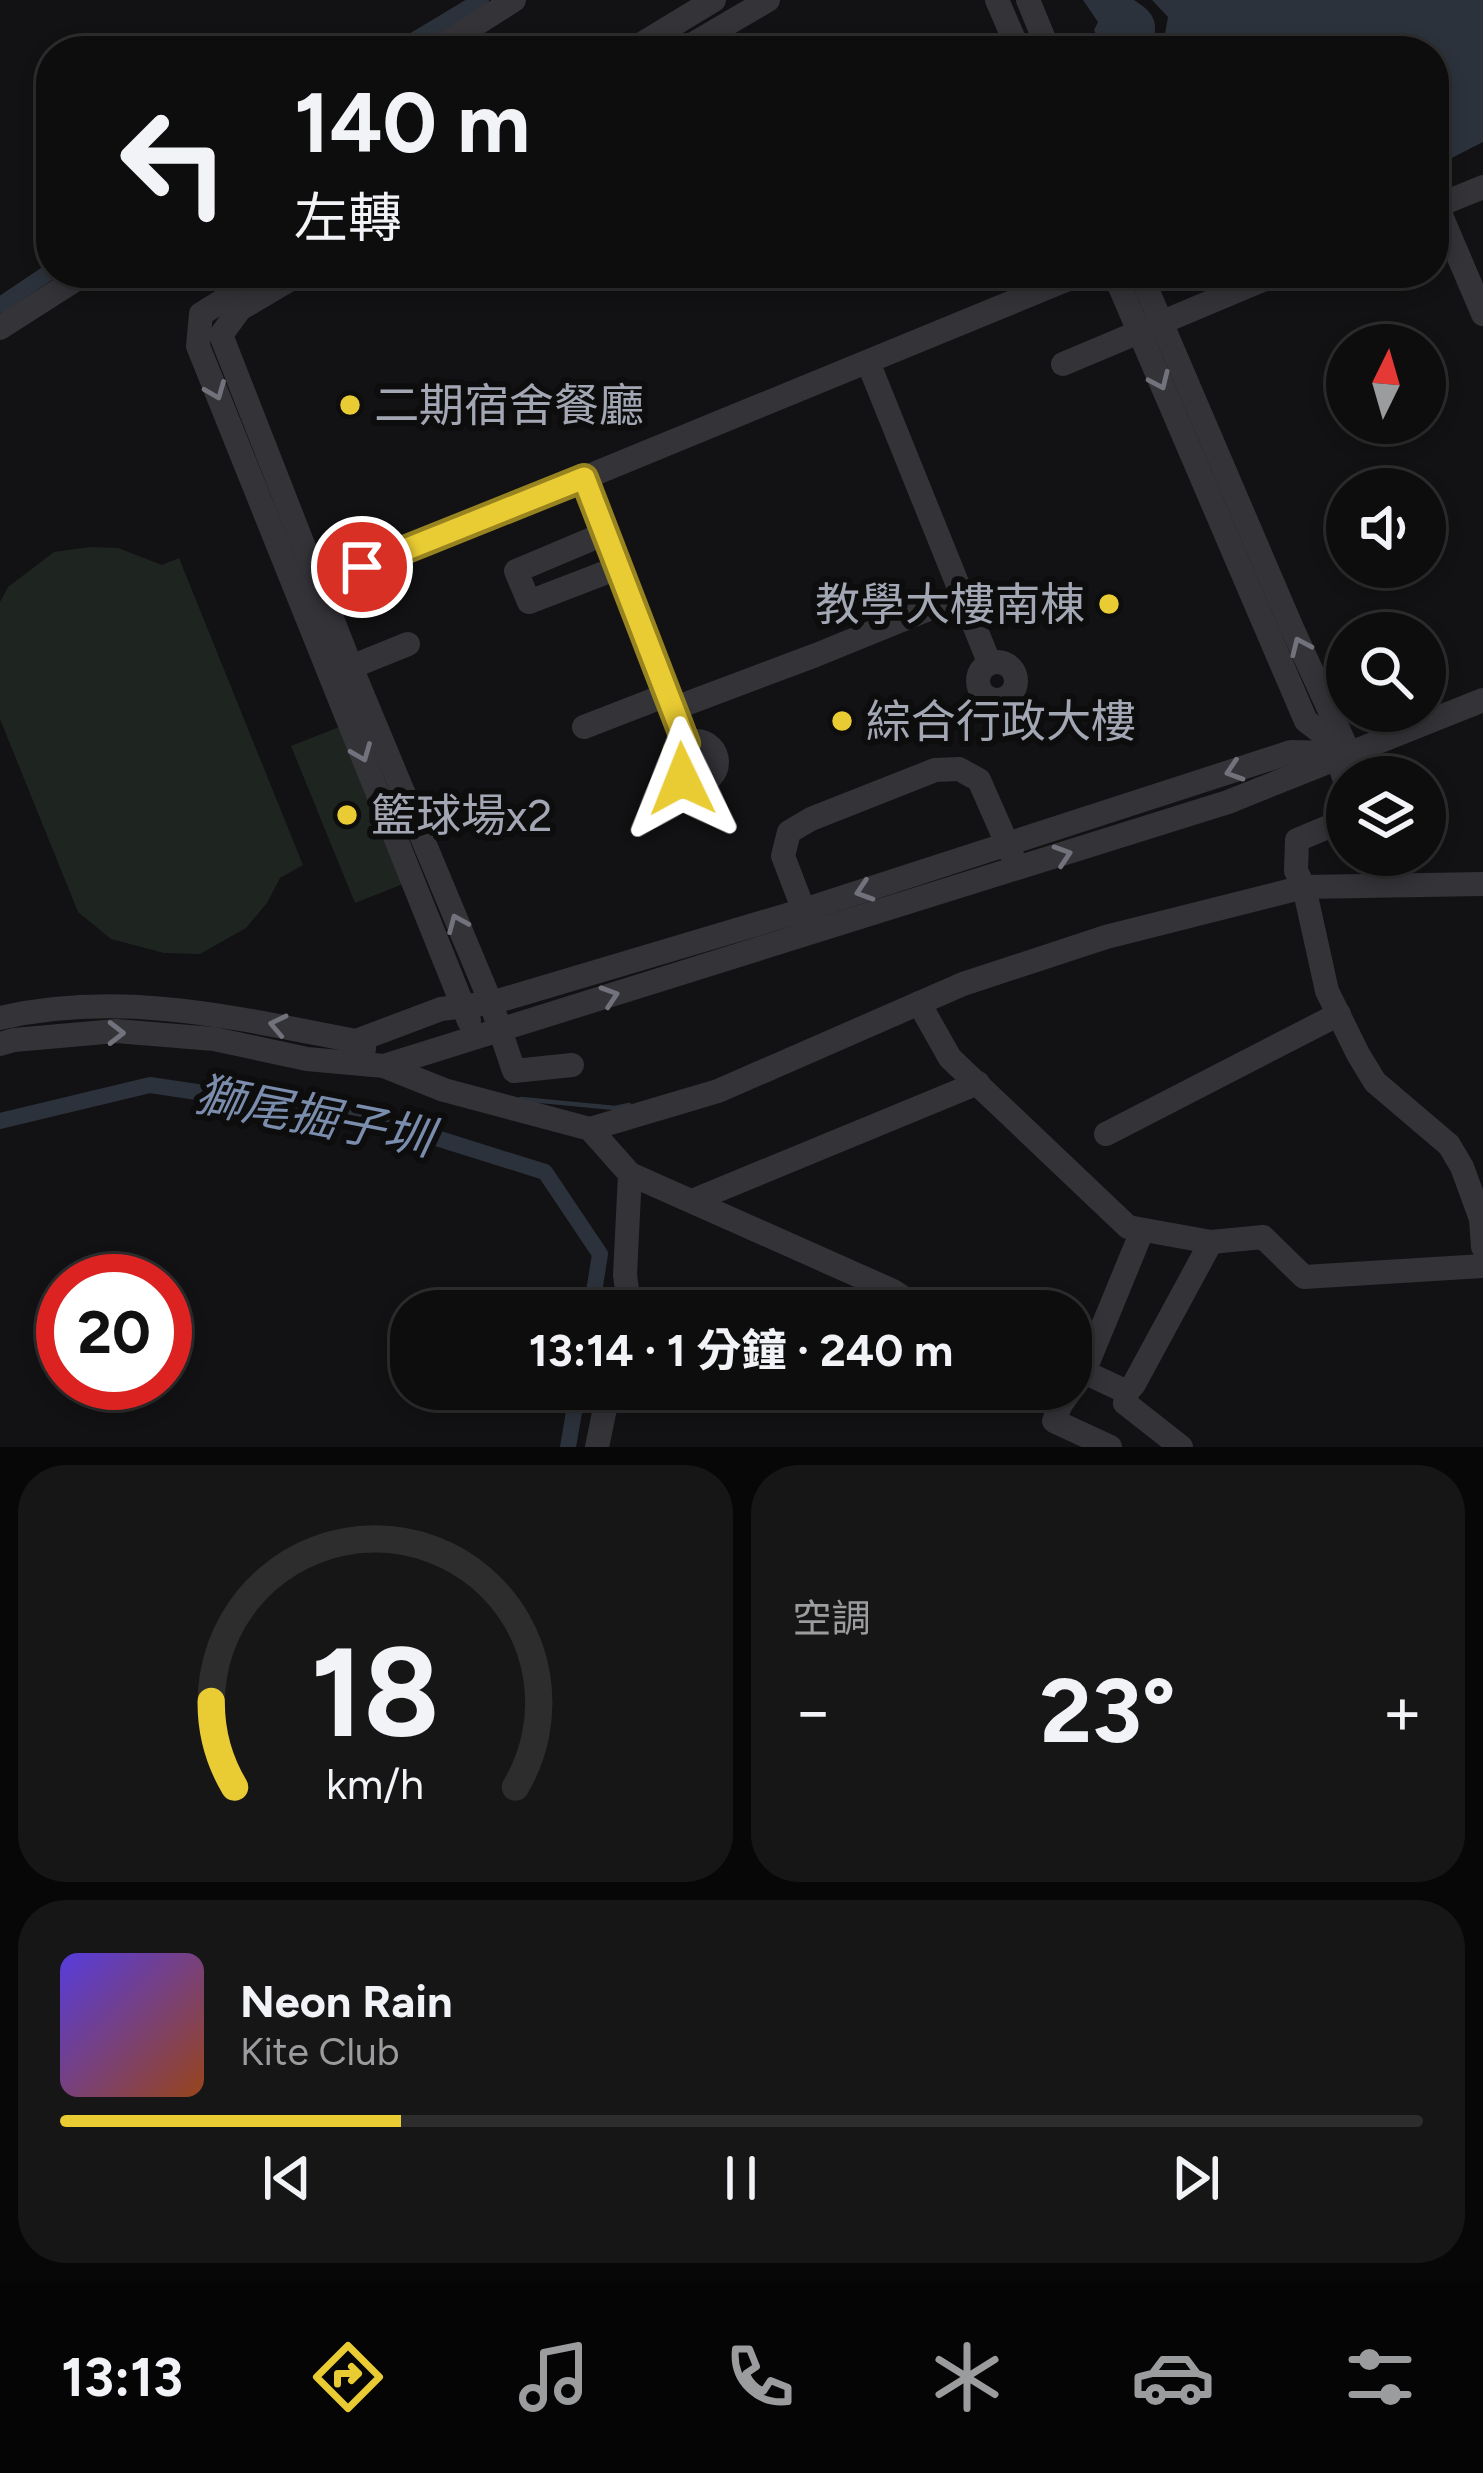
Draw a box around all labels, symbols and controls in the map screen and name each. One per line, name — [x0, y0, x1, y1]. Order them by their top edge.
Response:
text: 140 m — [294, 72, 530, 173]
icon: left — [96, 84, 252, 240]
text: 左轉 — [294, 186, 402, 251]
north arrow — [1326, 324, 1446, 444]
map controls — [1326, 324, 1446, 876]
one-way arrow — [1146, 368, 1170, 390]
place label: 二期宿舍餐廳 — [374, 378, 644, 432]
one-way arrow — [202, 379, 226, 400]
marker: 二期宿舍餐廳 — [337, 392, 363, 418]
button: sound — [1326, 468, 1446, 588]
pin — [311, 516, 413, 618]
icon: arrive — [329, 534, 395, 600]
place label: 教學大樓南棟 — [815, 577, 1085, 631]
marker: 教學大樓南棟 — [1096, 591, 1122, 617]
button: search — [1326, 612, 1446, 732]
one-way arrow — [1291, 637, 1315, 659]
place label: 綜合行政大樓 — [866, 694, 1136, 748]
marker: 綜合行政大樓 — [829, 708, 855, 734]
position arrow — [619, 716, 745, 842]
one-way arrow — [348, 741, 372, 762]
one-way arrow — [1225, 756, 1246, 781]
button: layers — [1326, 756, 1446, 876]
place label: 籃球場x2 — [371, 788, 553, 842]
marker: 籃球場x2 — [334, 802, 360, 828]
one-way arrow — [1052, 845, 1073, 870]
one-way arrow — [854, 877, 875, 902]
one-way arrow — [447, 913, 471, 934]
one-way arrow — [599, 986, 620, 1011]
one-way arrow — [268, 1014, 288, 1039]
one-way arrow — [108, 1020, 126, 1046]
water label: 獅尾掘子圳 — [191, 1065, 443, 1169]
speed limit sign: 20 — [36, 1254, 192, 1410]
text: 13:14 · 1 分鐘 · 240 m — [529, 1323, 953, 1377]
text: 空調 — [793, 1595, 871, 1642]
text: 18 — [311, 1617, 440, 1767]
text: 23° — [1040, 1656, 1176, 1765]
text: − — [793, 1671, 834, 1751]
text: + — [1382, 1671, 1423, 1751]
text: km/h — [326, 1757, 424, 1809]
text: Neon Rain — [240, 1974, 453, 2028]
text: Kite Club — [240, 2028, 400, 2075]
icon: previous — [254, 2145, 320, 2211]
icon: pause — [708, 2145, 774, 2211]
icon: next — [1163, 2145, 1229, 2211]
icon: directions — [306, 2335, 390, 2419]
icon: music — [512, 2335, 596, 2419]
icon: phone — [718, 2335, 802, 2419]
icon: climate — [925, 2335, 1009, 2419]
icon: car — [1131, 2335, 1215, 2419]
icon: filters — [1338, 2335, 1422, 2419]
text: 13:13 — [61, 2345, 183, 2410]

